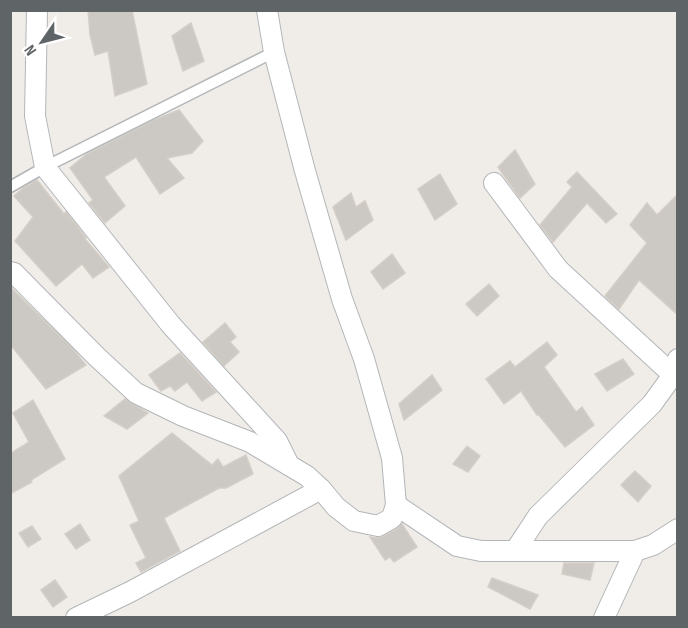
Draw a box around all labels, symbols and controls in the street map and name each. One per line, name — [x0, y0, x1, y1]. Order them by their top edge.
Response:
north arrow — [12, 12, 72, 72]
text: N — [21, 41, 41, 59]

